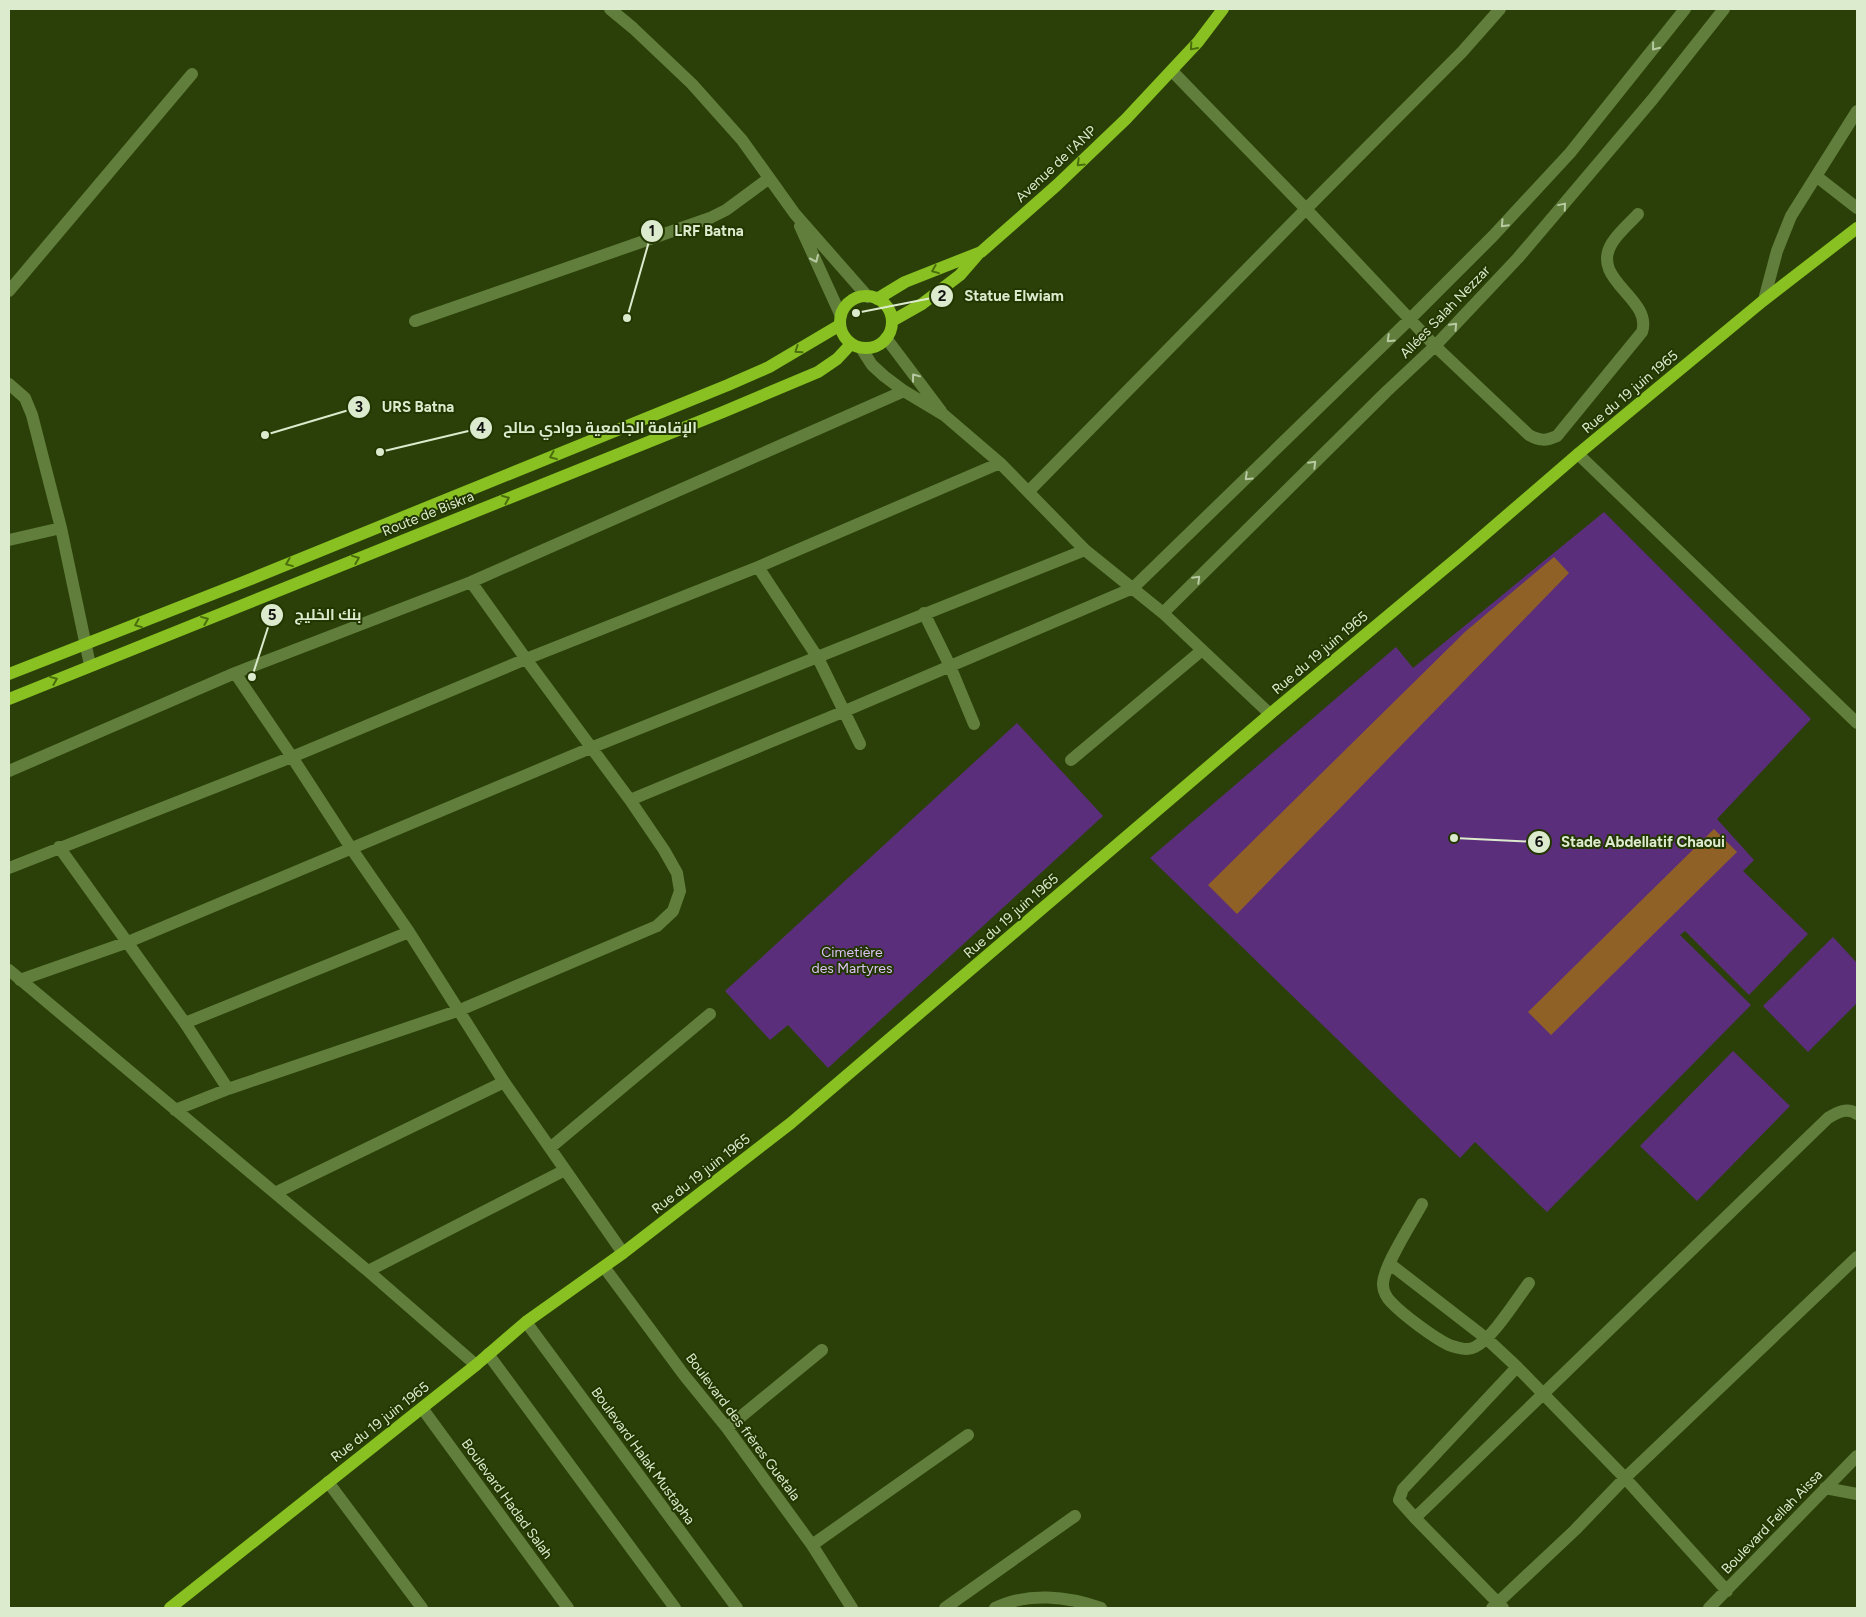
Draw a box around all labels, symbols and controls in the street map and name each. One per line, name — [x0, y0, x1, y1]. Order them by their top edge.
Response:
one-way arrow — [1652, 41, 1660, 50]
one-way arrow — [1190, 42, 1199, 51]
street label: Avenue de l'ANP — [1012, 122, 1100, 206]
one-way arrow — [1076, 158, 1085, 167]
one-way arrow — [1557, 203, 1565, 212]
callout: LRF Batna — [640, 216, 754, 246]
one-way arrow — [1501, 218, 1510, 227]
text: 1 — [649, 222, 655, 240]
text: LRF Batna — [674, 222, 744, 240]
one-way arrow — [809, 254, 819, 263]
street label: Allées Salah Nezzar — [1396, 262, 1494, 362]
one-way arrow — [932, 264, 940, 274]
callout: Statue Elwiam — [930, 281, 1074, 311]
text: 2 — [938, 287, 947, 305]
text: Statue Elwiam — [964, 287, 1064, 305]
one-way arrow — [1448, 323, 1457, 332]
one-way arrow — [1386, 333, 1395, 342]
one-way arrow — [794, 344, 804, 353]
street label: Rue du 19 juin 1965 — [1579, 347, 1681, 437]
one-way arrow — [912, 373, 921, 383]
callout: URS Batna — [346, 392, 464, 422]
text: 3 — [355, 398, 363, 416]
text: URS Batna — [382, 398, 454, 416]
callout: الإقامة الجامعية دوادي صالح — [469, 413, 707, 443]
text: 4 — [476, 419, 486, 437]
text: الإقامة الجامعية دوادي صالح — [503, 419, 697, 440]
one-way arrow — [549, 450, 558, 461]
one-way arrow — [1307, 461, 1316, 470]
one-way arrow — [1245, 471, 1254, 480]
street label: Route de Biskra — [380, 488, 476, 540]
one-way arrow — [502, 495, 510, 505]
one-way arrow — [351, 555, 359, 565]
one-way arrow — [285, 557, 294, 568]
one-way arrow — [1191, 576, 1200, 585]
callout: بنك الخليج — [259, 600, 371, 630]
text: 5 — [268, 606, 277, 624]
text: بنك الخليج — [295, 606, 361, 625]
street label: Rue du 19 juin 1965 — [1269, 608, 1371, 698]
one-way arrow — [200, 615, 209, 626]
one-way arrow — [134, 617, 143, 628]
one-way arrow — [49, 676, 58, 686]
callout: Stade Abdellatif Chaoui — [1526, 827, 1735, 857]
text: 6 — [1535, 833, 1544, 851]
text: Stade Abdellatif Chaoui — [1561, 833, 1725, 851]
street label: Rue du 19 juin 1965 — [960, 870, 1062, 962]
park label: Cimetière des Martyres — [811, 944, 893, 977]
street label: Rue du 19 juin 1965 — [648, 1130, 754, 1218]
street label: Boulevard des frères Guetala — [682, 1350, 804, 1504]
street label: Rue du 19 juin 1965 — [327, 1378, 433, 1466]
street label: Boulevard Halak Mustapha — [587, 1384, 699, 1528]
street label: Boulevard Hadad Salah — [458, 1436, 556, 1562]
street label: Boulevard Fellah Aissa — [1718, 1466, 1826, 1578]

